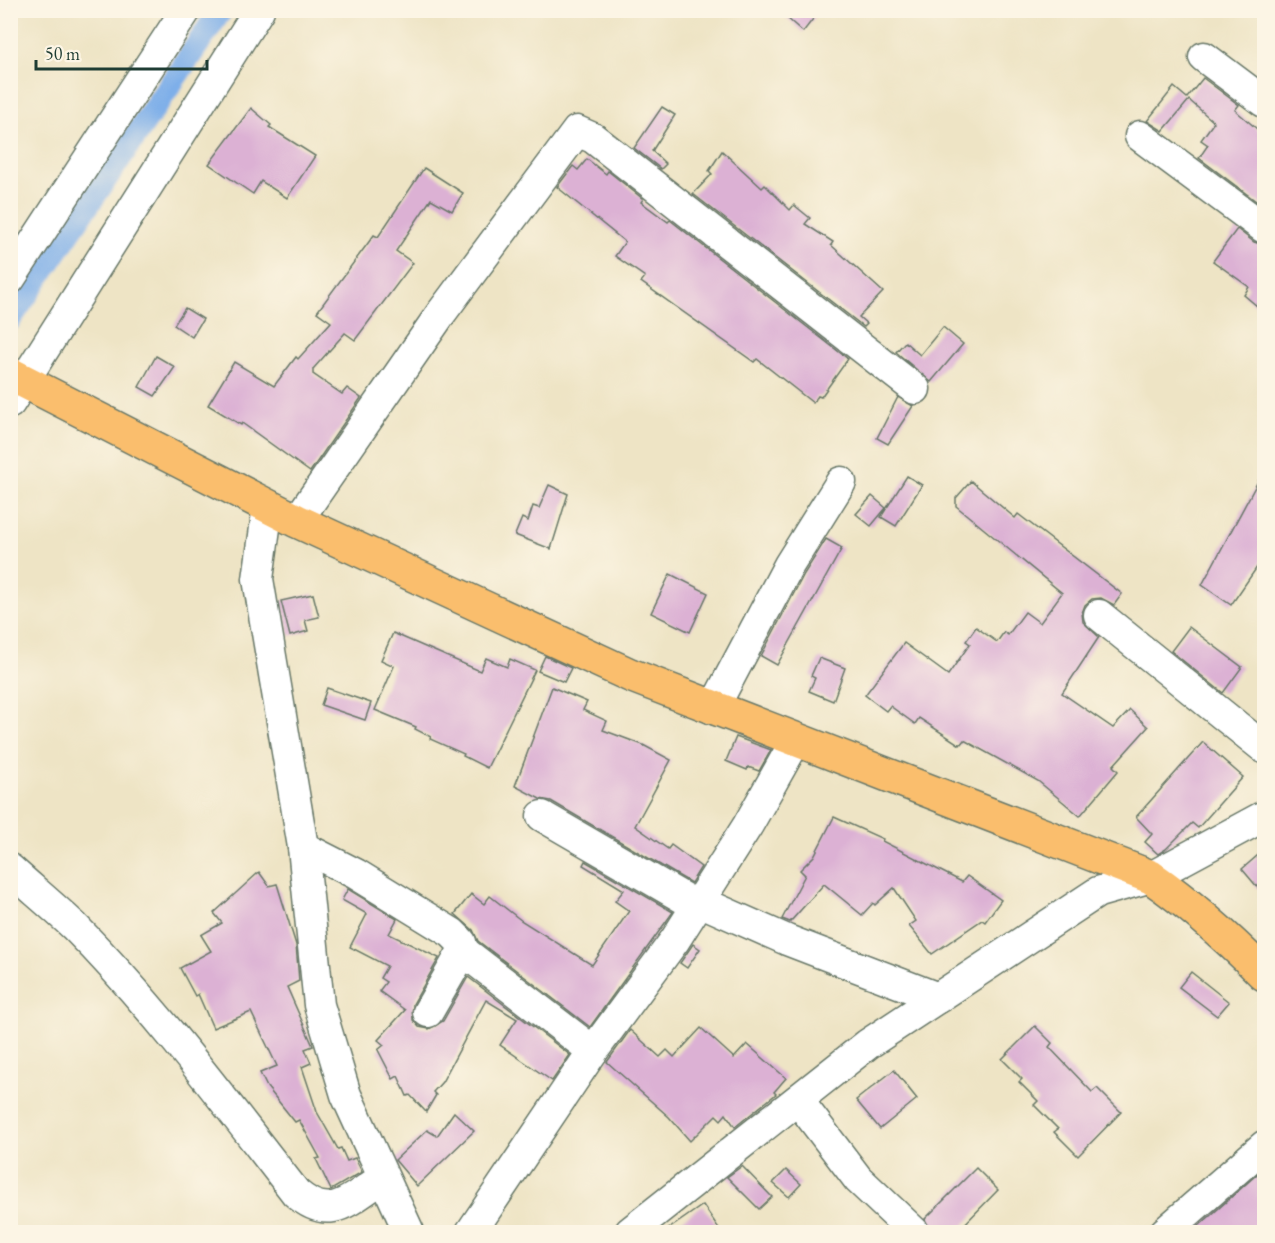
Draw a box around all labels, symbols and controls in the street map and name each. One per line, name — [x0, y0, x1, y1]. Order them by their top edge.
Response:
scale bar — [36, 33, 207, 71]
text: 50 m — [45, 42, 80, 65]

